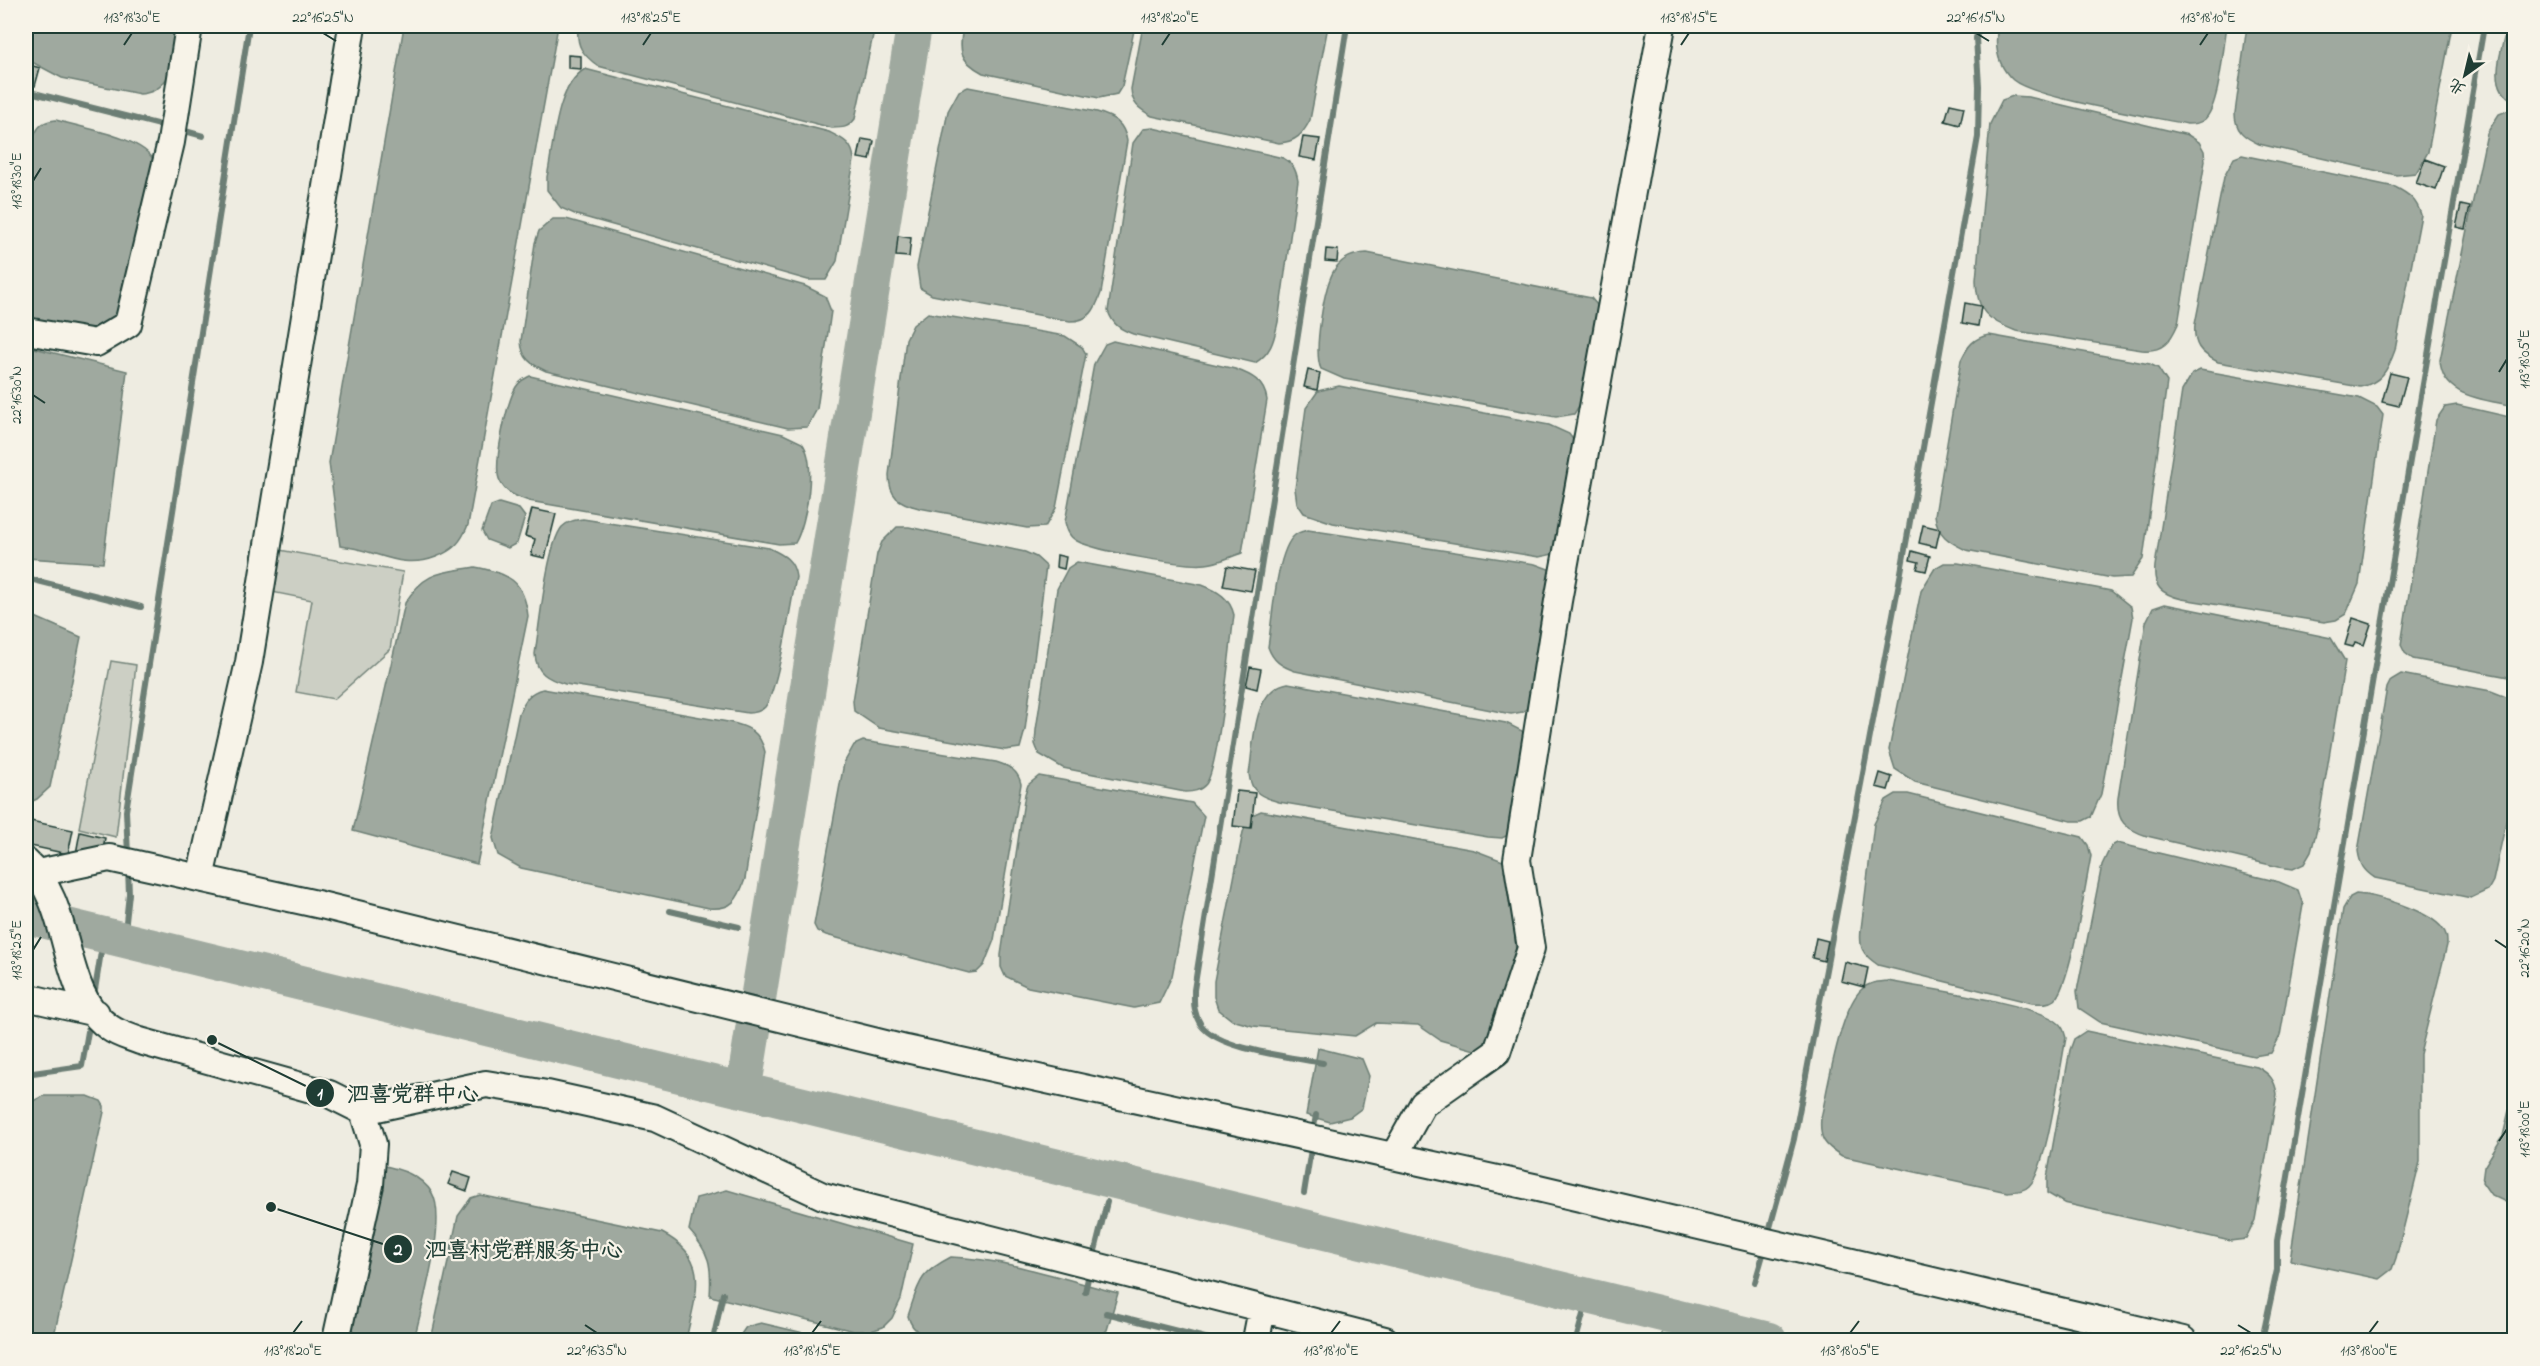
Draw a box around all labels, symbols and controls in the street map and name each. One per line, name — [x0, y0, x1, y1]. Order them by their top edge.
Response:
text: 113°18'30"E — [103, 7, 161, 29]
text: 22°16'25"N — [292, 7, 354, 29]
text: 113°18'25"E — [621, 7, 681, 29]
text: 113°18'20"E — [1141, 7, 1199, 29]
text: 113°18'15"E — [1660, 7, 1718, 29]
text: 22°16'15"N — [1947, 7, 2005, 29]
text: 113°18'10"E — [2180, 7, 2236, 29]
north arrow — [2435, 45, 2495, 105]
text: 北 — [2444, 71, 2471, 100]
text: 113°18'30"E — [6, 152, 28, 210]
text: 113°18'05"E — [2514, 329, 2536, 389]
text: 22°16'30"N — [6, 366, 28, 424]
text: 22°16'20"N — [2514, 918, 2536, 978]
text: 113°18'25"E — [6, 920, 28, 980]
callout: 泗喜党群中心 — [305, 1073, 491, 1113]
text: 泗喜党群中心 — [347, 1080, 479, 1112]
text: 1 — [317, 1082, 323, 1108]
text: 113°18'00"E — [2514, 1100, 2536, 1158]
callout: 泗喜村党群服务中心 — [383, 1229, 635, 1269]
text: 泗喜村党群服务中心 — [425, 1236, 623, 1268]
text: 2 — [393, 1238, 403, 1264]
text: 113°18'20"E — [264, 1340, 322, 1362]
text: 22°16'35"N — [567, 1340, 627, 1362]
text: 113°18'15"E — [783, 1340, 841, 1362]
text: 113°18'10"E — [1303, 1340, 1359, 1362]
text: 113°18'05"E — [1820, 1340, 1880, 1362]
text: 22°16'25"N — [2220, 1340, 2282, 1362]
text: 113°18'00"E — [2340, 1340, 2398, 1362]

